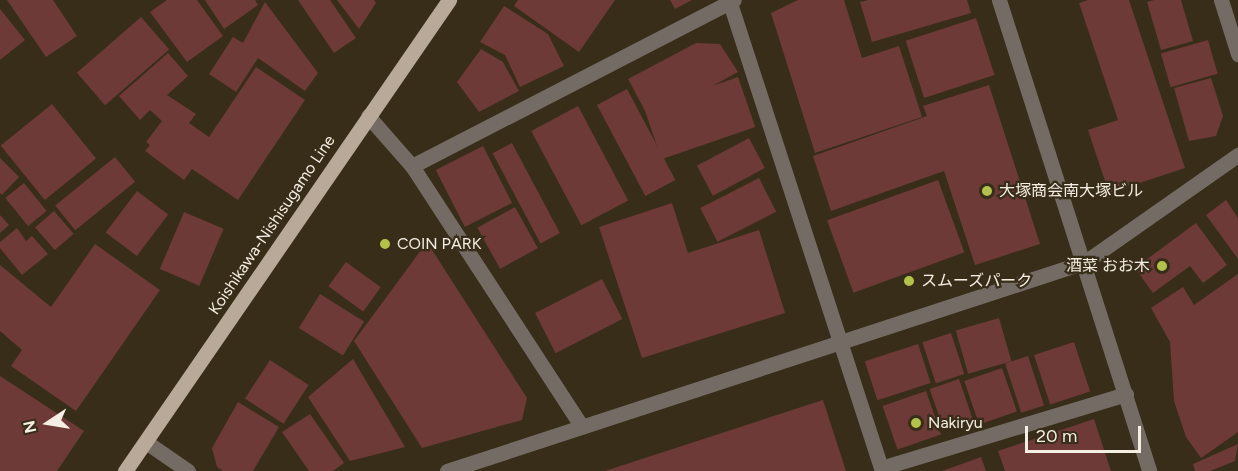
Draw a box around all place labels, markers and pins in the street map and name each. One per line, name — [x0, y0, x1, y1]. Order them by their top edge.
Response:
place label: 大塚商会南大塚ビル — [999, 181, 1143, 201]
marker: 大塚商会南大塚ビル — [980, 184, 994, 198]
place label: COIN PARK — [397, 234, 481, 254]
marker: COIN PARK — [378, 237, 392, 251]
place label: 酒菜 おお木 — [1066, 256, 1150, 276]
marker: 酒菜 おお木 — [1155, 259, 1169, 273]
place label: スムーズパーク — [921, 271, 1033, 291]
marker: スムーズパーク — [902, 274, 916, 288]
place label: Nakiryu — [928, 413, 983, 433]
marker: Nakiryu — [909, 416, 923, 430]

